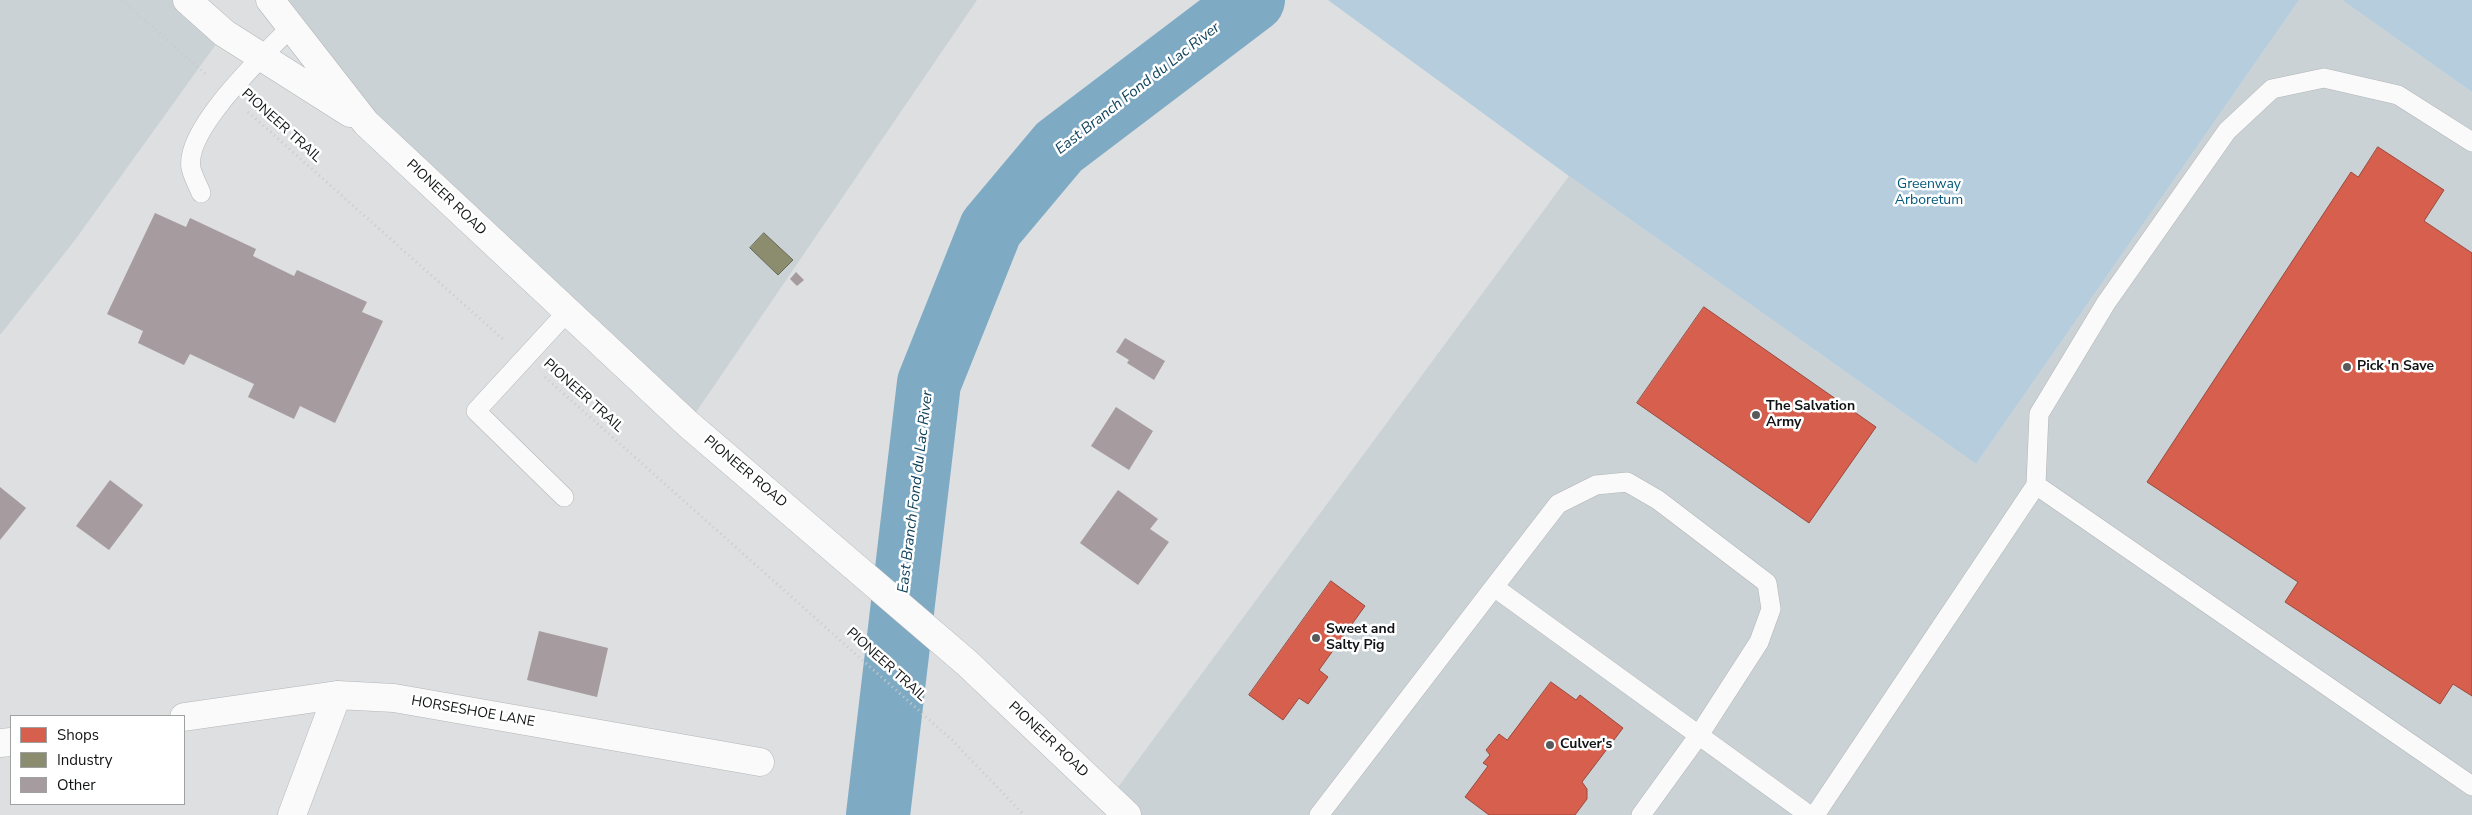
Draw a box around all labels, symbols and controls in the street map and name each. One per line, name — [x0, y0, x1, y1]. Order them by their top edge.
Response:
water label: East Branch Fond du Lac River — [1052, 19, 1224, 159]
street label: PIONEER TRAIL — [238, 86, 324, 166]
street label: PIONEER ROAD — [403, 157, 489, 239]
park label: Greenway Arboretum — [1895, 177, 1963, 210]
street label: PIONEER TRAIL — [540, 356, 626, 436]
place label: Pick 'n Save — [2357, 359, 2434, 375]
marker: Pick 'n Save — [2341, 361, 2353, 373]
water label: East Branch Fond du Lac River — [895, 390, 937, 594]
place label: The Salvation Army — [1766, 399, 1855, 432]
marker: The Salvation Army — [1750, 409, 1762, 421]
street label: PIONEER ROAD — [700, 432, 790, 512]
place label: Sweet and Salty Pig — [1326, 622, 1395, 654]
street label: PIONEER TRAIL — [843, 625, 929, 705]
marker: Sweet and Salty Pig — [1310, 632, 1322, 644]
street label: HORSESHOE LANE — [410, 693, 536, 731]
street label: PIONEER ROAD — [1005, 699, 1091, 781]
legend — [10, 715, 185, 805]
text: Shops — [57, 725, 99, 745]
place label: Culver's — [1560, 737, 1612, 753]
marker: Culver's — [1544, 739, 1556, 751]
text: Industry — [57, 750, 112, 770]
text: Other — [57, 775, 96, 795]

